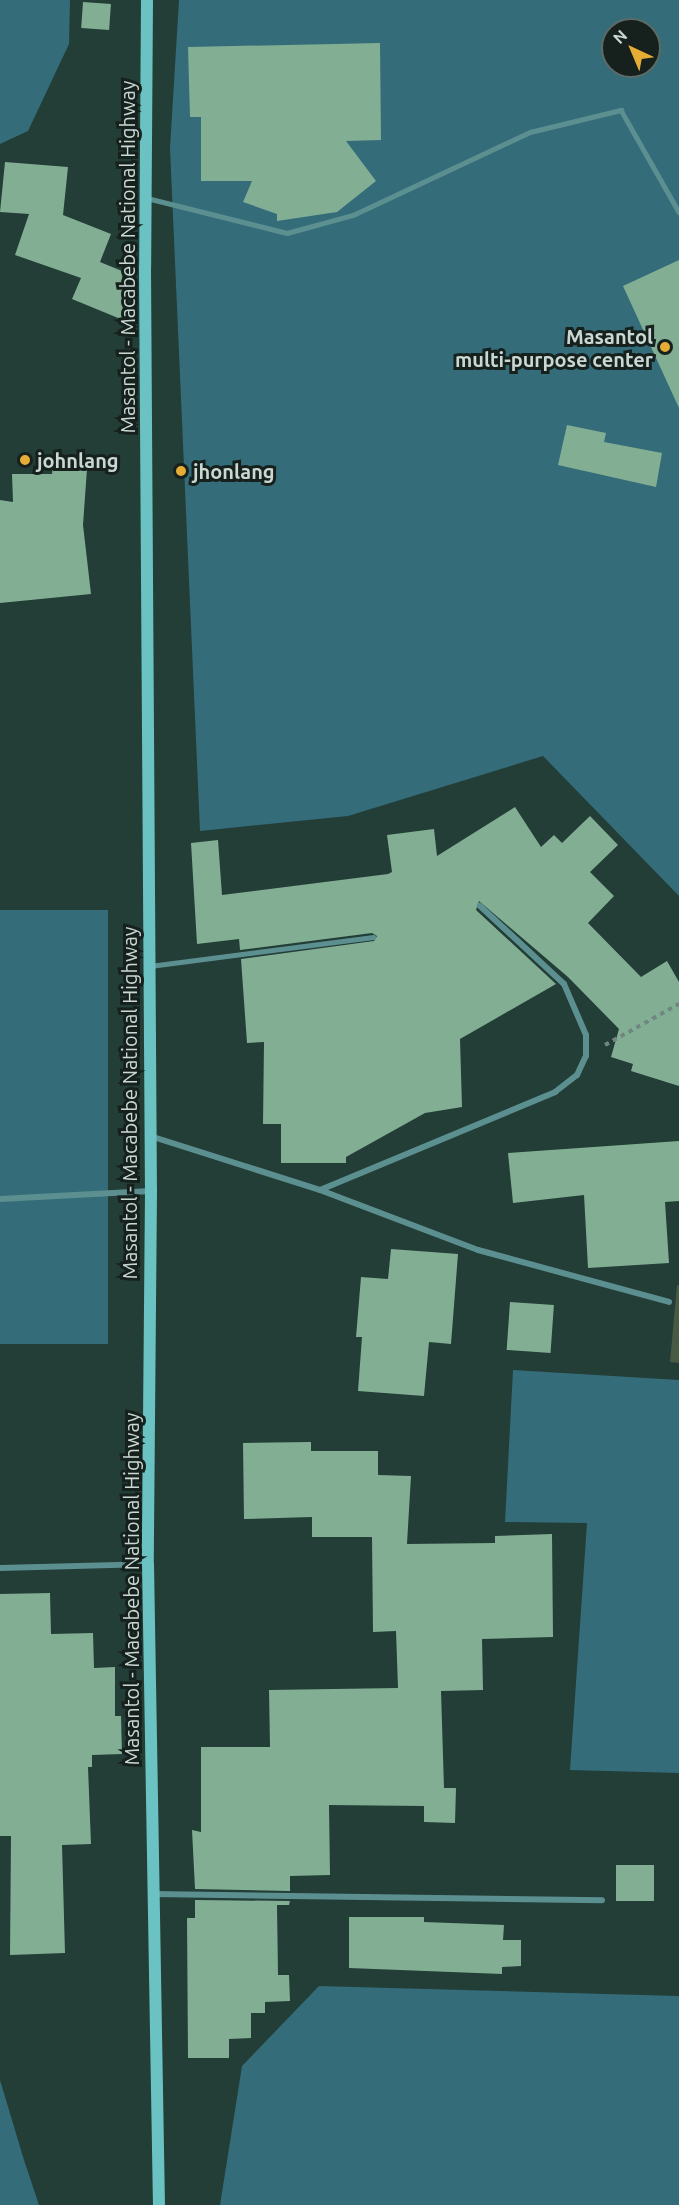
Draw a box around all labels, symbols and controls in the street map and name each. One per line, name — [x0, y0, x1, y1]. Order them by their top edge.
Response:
north arrow — [601, 18, 661, 78]
text: N — [609, 26, 630, 47]
street label: Masantol - Macabebe National Highway — [115, 81, 139, 433]
place label: Masantol multi-purpose center — [455, 324, 653, 371]
marker: Masantol multi-purpose center — [658, 340, 672, 354]
place label: johnlang — [37, 448, 119, 472]
marker: johnlang — [18, 453, 32, 467]
place label: jhonlang — [193, 459, 275, 483]
marker: jhonlang — [174, 464, 188, 478]
street label: Masantol - Macabebe National Highway — [117, 927, 141, 1279]
street label: Masantol - Macabebe National Highway — [119, 1413, 143, 1765]

